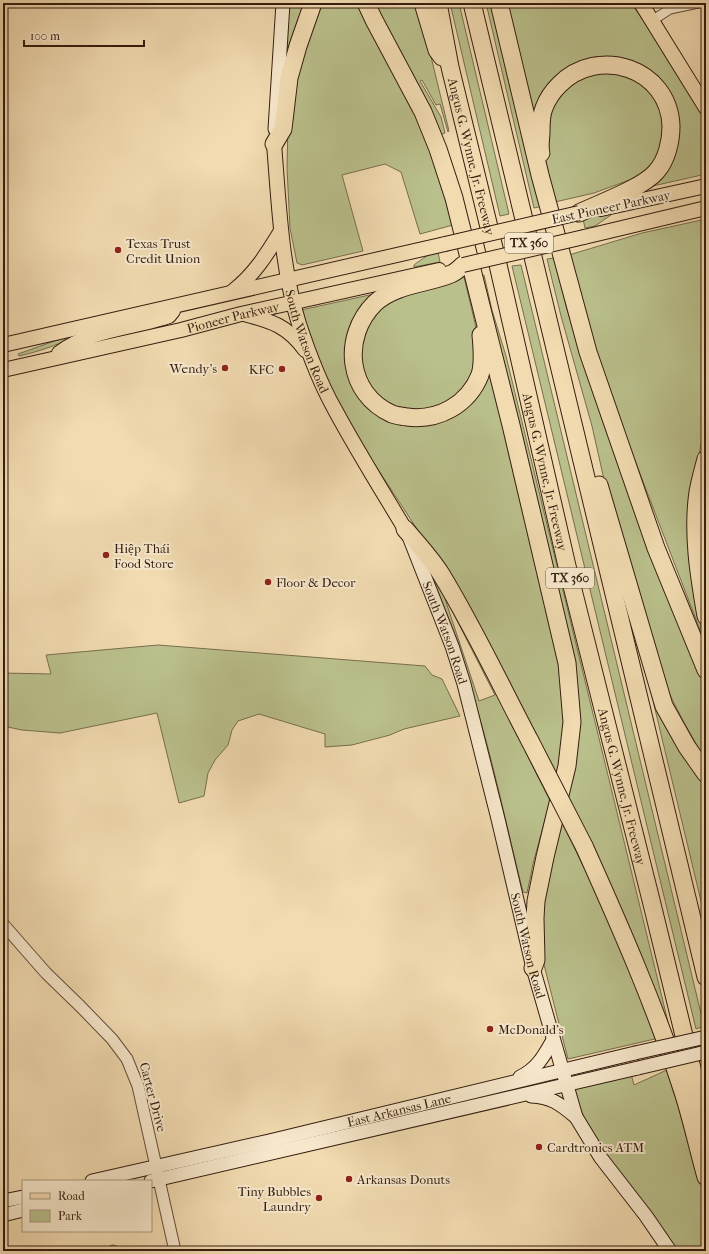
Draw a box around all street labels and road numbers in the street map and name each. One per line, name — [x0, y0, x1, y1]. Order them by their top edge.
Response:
street label: Angus G. Wynne, Jr. Freeway — [445, 75, 498, 238]
street label: East Pioneer Parkway — [550, 187, 673, 227]
road number: TX 360 — [505, 233, 553, 253]
street label: South Watson Road — [283, 288, 333, 396]
street label: Pioneer Parkway — [185, 298, 282, 336]
street label: Angus G. Wynne, Jr. Freeway — [520, 390, 571, 553]
road number: TX 360 — [546, 568, 594, 588]
street label: South Watson Road — [420, 579, 471, 687]
street label: Angus G. Wynne, Jr. Freeway — [595, 705, 650, 868]
street label: South Watson Road — [508, 891, 549, 1001]
street label: Carter Drive — [137, 1061, 170, 1134]
street label: East Arkansas Lane — [345, 1090, 453, 1130]

